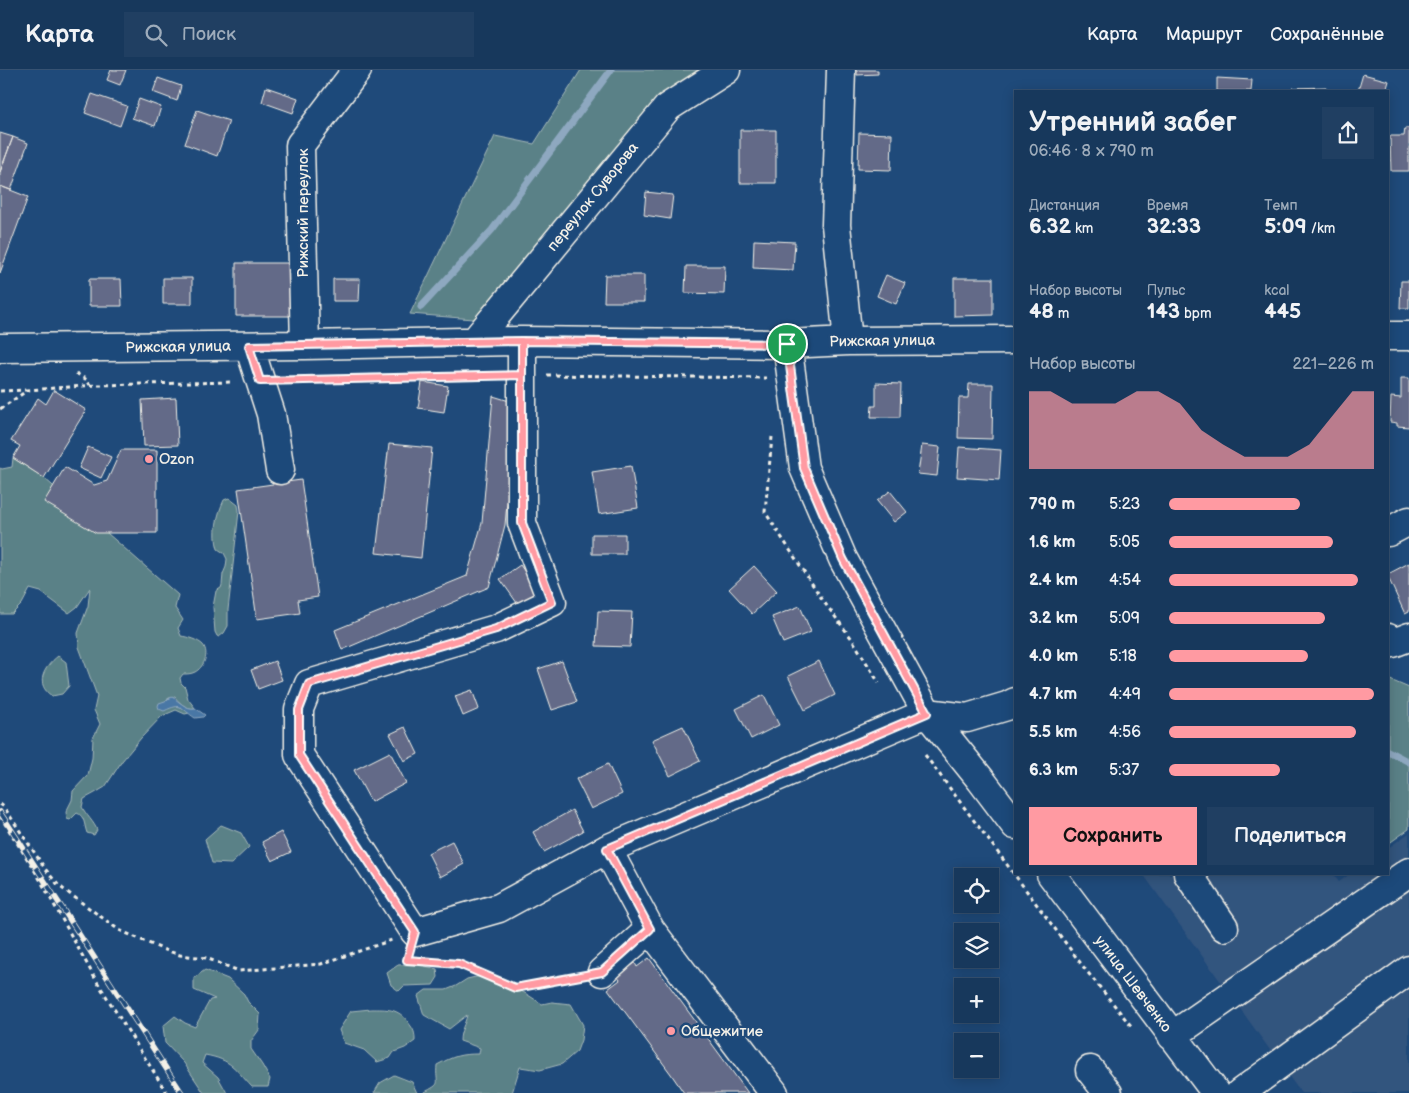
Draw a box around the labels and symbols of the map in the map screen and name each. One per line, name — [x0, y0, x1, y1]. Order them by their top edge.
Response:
street label: переулок Суворова — [543, 139, 643, 255]
street label: Рижский переулок — [294, 148, 313, 278]
pin — [766, 323, 808, 365]
street label: Рижская улица — [829, 331, 935, 351]
street label: Рижская улица — [125, 337, 231, 357]
place label: Ozon — [159, 450, 194, 469]
marker: Ozon — [143, 453, 155, 465]
street label: улица Шевченко — [1090, 932, 1176, 1036]
place label: Общежитие — [681, 1022, 763, 1041]
marker: Общежитие — [665, 1025, 677, 1037]

